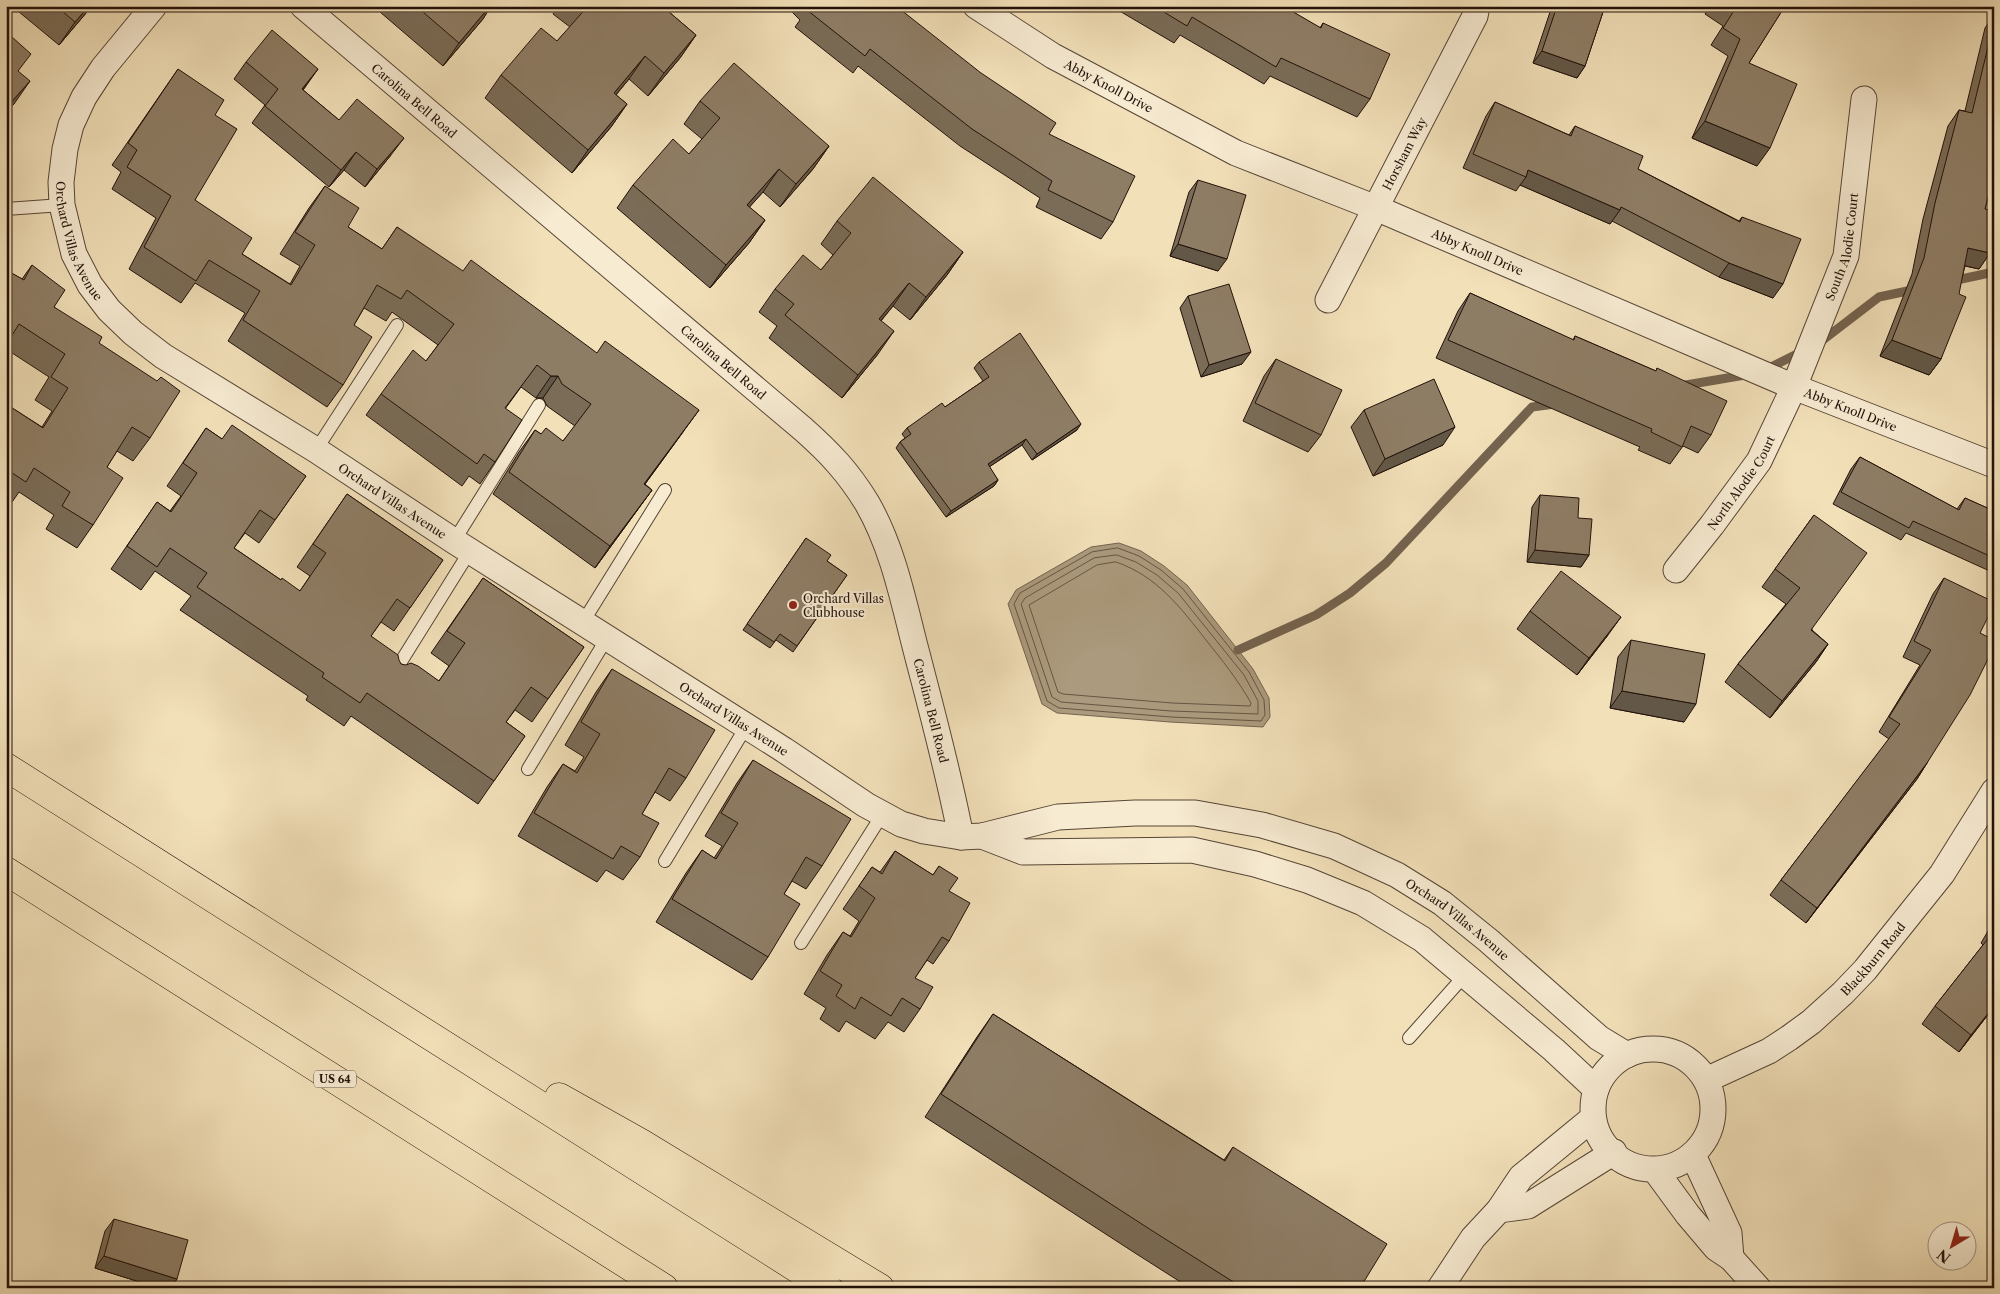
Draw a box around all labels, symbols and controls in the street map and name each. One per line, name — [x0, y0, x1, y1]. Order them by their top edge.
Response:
street label: Abby Knoll Drive — [1061, 55, 1156, 115]
street label: Carolina Bell Road — [369, 60, 461, 141]
street label: Horsham Way — [1379, 114, 1429, 193]
street label: Orchard Villas Avenue — [53, 181, 106, 303]
street label: South Alodie Court — [1822, 191, 1861, 303]
street label: Abby Knoll Drive — [1429, 225, 1526, 278]
street label: Carolina Bell Road — [678, 322, 770, 403]
street label: Abby Knoll Drive — [1801, 384, 1900, 434]
street label: North Alodie Court — [1704, 432, 1778, 533]
street label: Orchard Villas Avenue — [336, 459, 450, 542]
place label: Orchard Villas Clubhouse — [803, 591, 884, 620]
marker: Orchard Villas Clubhouse — [787, 599, 799, 611]
street label: Carolina Bell Road — [911, 657, 952, 765]
street label: Orchard Villas Avenue — [677, 678, 792, 759]
street label: Orchard Villas Avenue — [1403, 875, 1513, 963]
street label: Blackburn Road — [1837, 918, 1908, 998]
road number: US 64 — [314, 1070, 356, 1088]
north arrow — [1928, 1222, 1978, 1272]
text: N — [1934, 1245, 1954, 1267]

